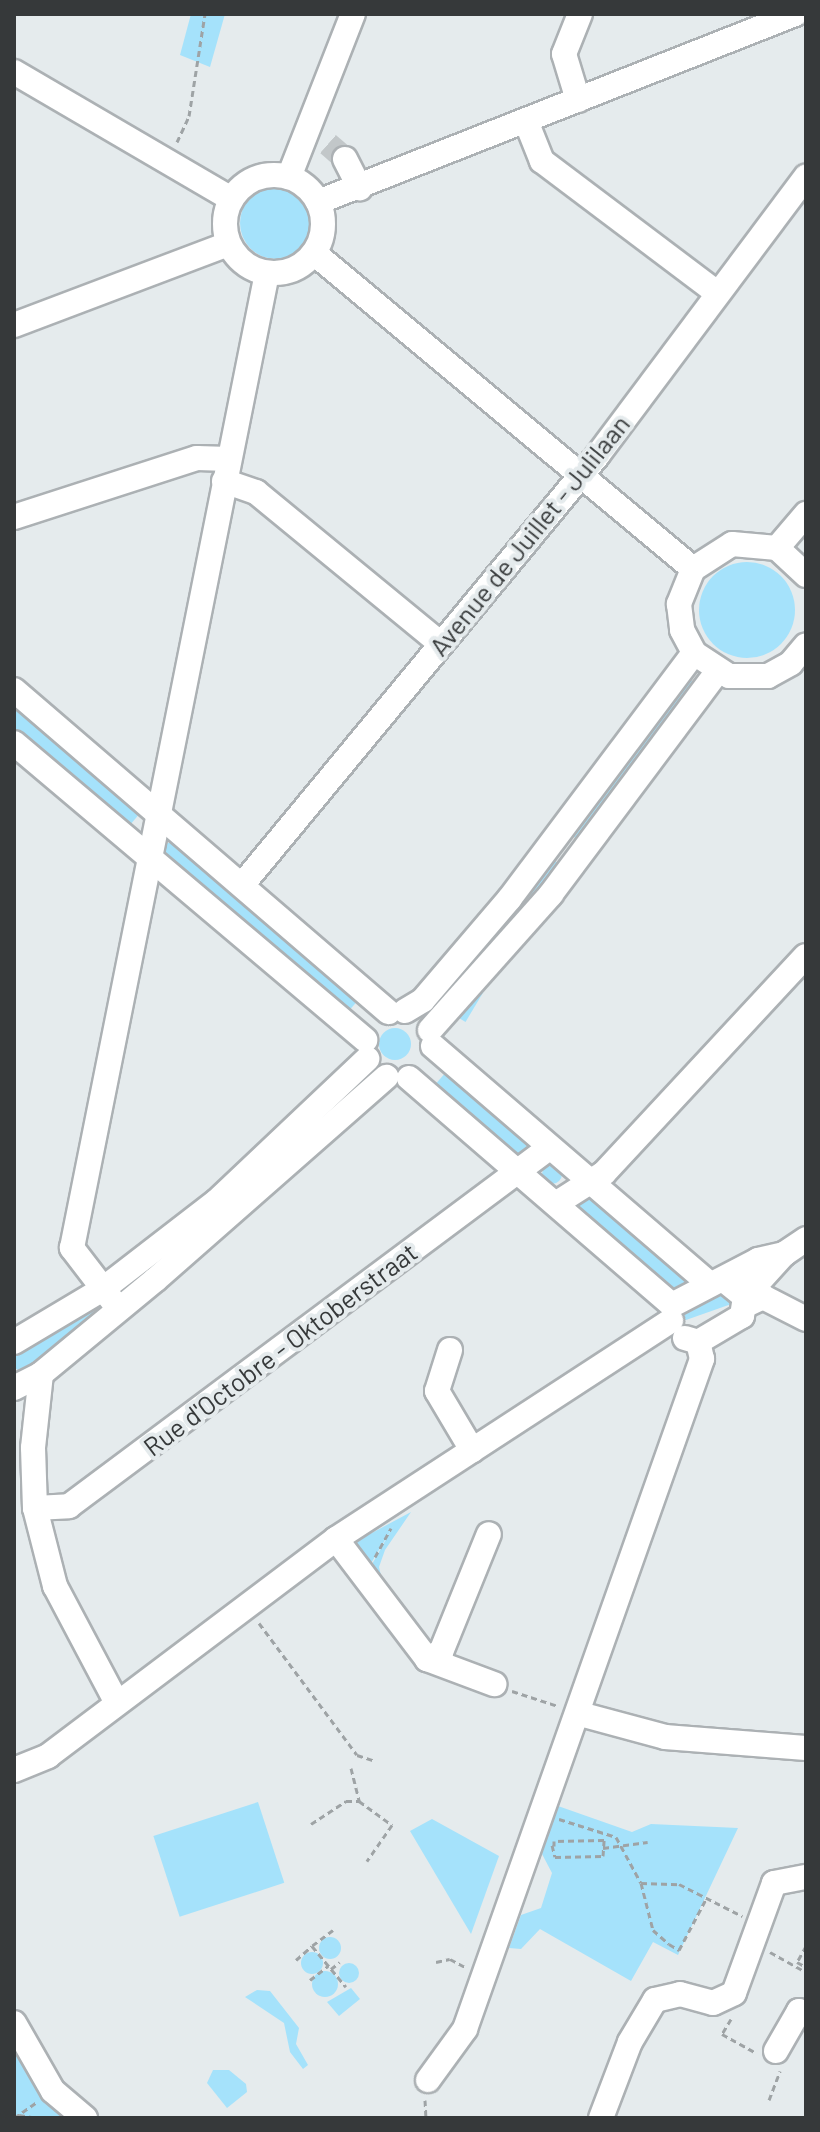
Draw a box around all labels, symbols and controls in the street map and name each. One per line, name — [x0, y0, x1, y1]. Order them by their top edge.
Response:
street label: Avenue de Juillet - Julilaan — [422, 408, 636, 662]
street label: Rue d'Octobre - Oktoberstraat — [137, 1236, 423, 1462]

